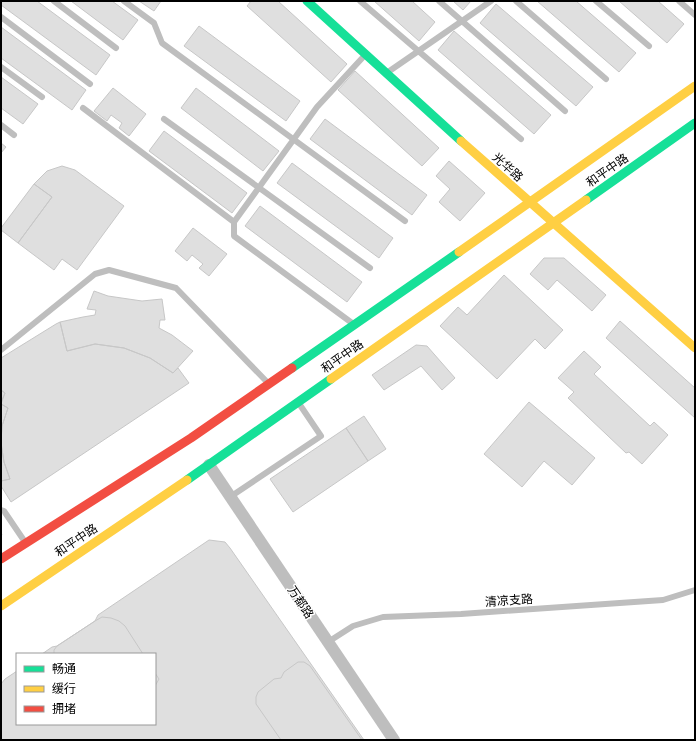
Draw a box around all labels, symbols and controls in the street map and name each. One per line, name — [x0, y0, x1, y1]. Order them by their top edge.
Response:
street label: 光华路 — [490, 150, 526, 184]
street label: 和平中路 — [584, 151, 630, 189]
street label: 和平中路 — [319, 337, 365, 375]
street label: 和平中路 — [52, 521, 100, 559]
street label: 万都路 — [286, 583, 316, 621]
street label: 清凉支路 — [485, 592, 533, 608]
legend — [16, 653, 156, 725]
text: 畅通 — [52, 662, 76, 675]
text: 缓行 — [52, 682, 76, 695]
text: 拥堵 — [52, 702, 76, 715]

